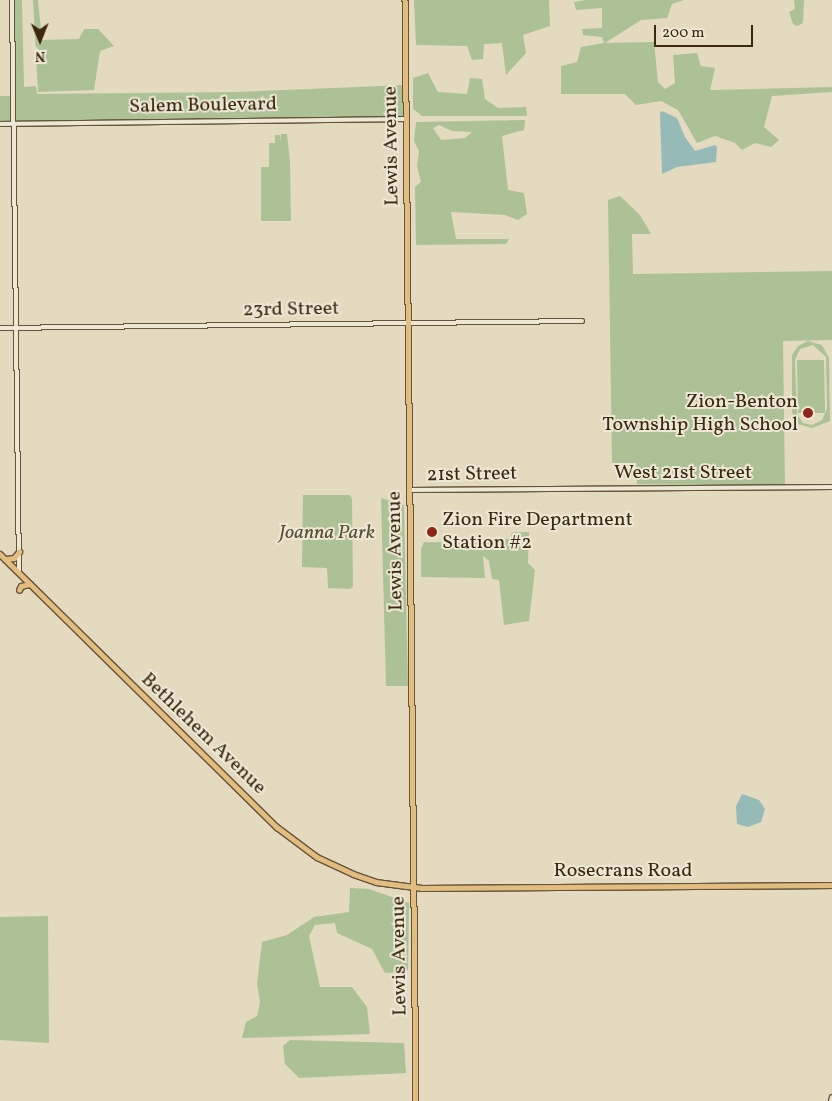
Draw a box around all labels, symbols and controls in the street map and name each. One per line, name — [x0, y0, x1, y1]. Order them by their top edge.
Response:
north arrow — [15, 15, 65, 65]
scale bar — [657, 15, 756, 47]
text: 200 m — [662, 23, 705, 44]
text: N — [35, 46, 46, 65]
street label: Lewis Avenue — [379, 86, 405, 206]
street label: Salem Boulevard — [129, 93, 277, 119]
street label: 23rd Street — [243, 297, 339, 323]
place label: Zion-Benton Township High School — [602, 390, 798, 437]
marker: Zion-Benton Township High School — [802, 407, 814, 419]
street label: West 21st Street — [614, 461, 752, 485]
street label: 21st Street — [427, 462, 517, 488]
street label: Lewis Avenue — [383, 491, 409, 611]
place label: Zion Fire Department Station #2 — [442, 508, 633, 555]
park label: Joanna Park — [279, 521, 375, 545]
marker: Zion Fire Department Station #2 — [426, 526, 438, 538]
street label: Bethlehem Avenue — [135, 668, 271, 800]
street label: Rosecrans Road — [554, 859, 692, 883]
street label: Lewis Avenue — [387, 896, 413, 1016]

